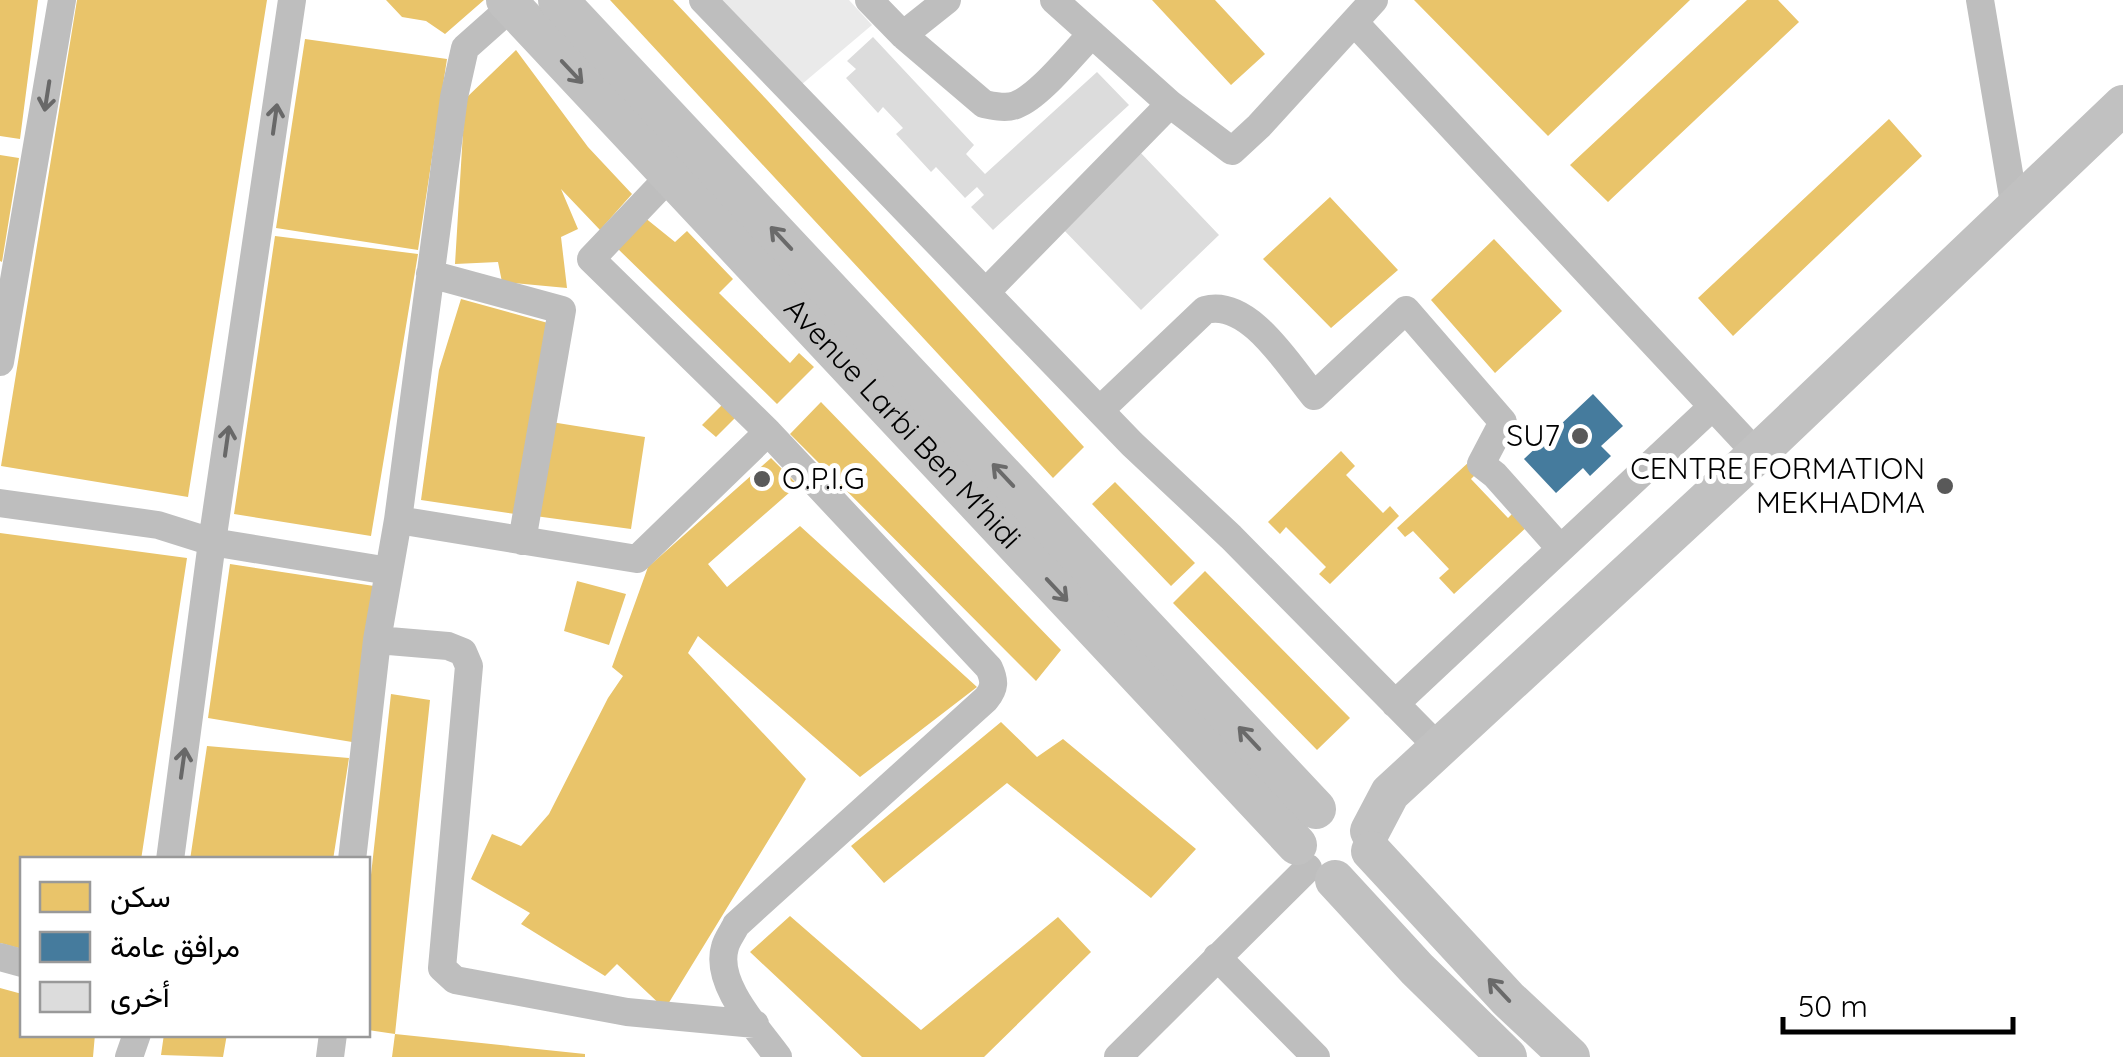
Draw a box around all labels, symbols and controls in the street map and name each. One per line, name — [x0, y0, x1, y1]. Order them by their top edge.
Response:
one-way arrow — [560, 59, 584, 83]
one-way arrow — [37, 80, 55, 112]
one-way arrow — [266, 104, 284, 136]
one-way arrow — [769, 226, 793, 250]
street label: Avenue Larbi Ben M'hidi — [776, 289, 1030, 556]
place label: SU7 — [1506, 416, 1560, 454]
one-way arrow — [219, 425, 237, 458]
marker: SU7 — [1569, 425, 1591, 447]
place label: CENTRE FORMATION MEKHADMA — [1630, 449, 1925, 521]
place label: O.P.I.G — [782, 459, 865, 497]
one-way arrow — [992, 463, 1015, 488]
marker: O.P.I.G — [751, 468, 773, 490]
marker: CENTRE FORMATION MEKHADMA — [1934, 475, 1956, 497]
one-way arrow — [1045, 577, 1068, 602]
one-way arrow — [1238, 726, 1261, 751]
one-way arrow — [174, 747, 193, 780]
legend — [20, 857, 370, 1037]
text: سكن — [110, 877, 171, 915]
text: مرافق عامة — [110, 927, 240, 965]
scale bar — [1783, 972, 2013, 1034]
text: أخرى — [110, 977, 170, 1015]
one-way arrow — [1488, 978, 1511, 1003]
text: 50 m — [1798, 987, 1868, 1025]

